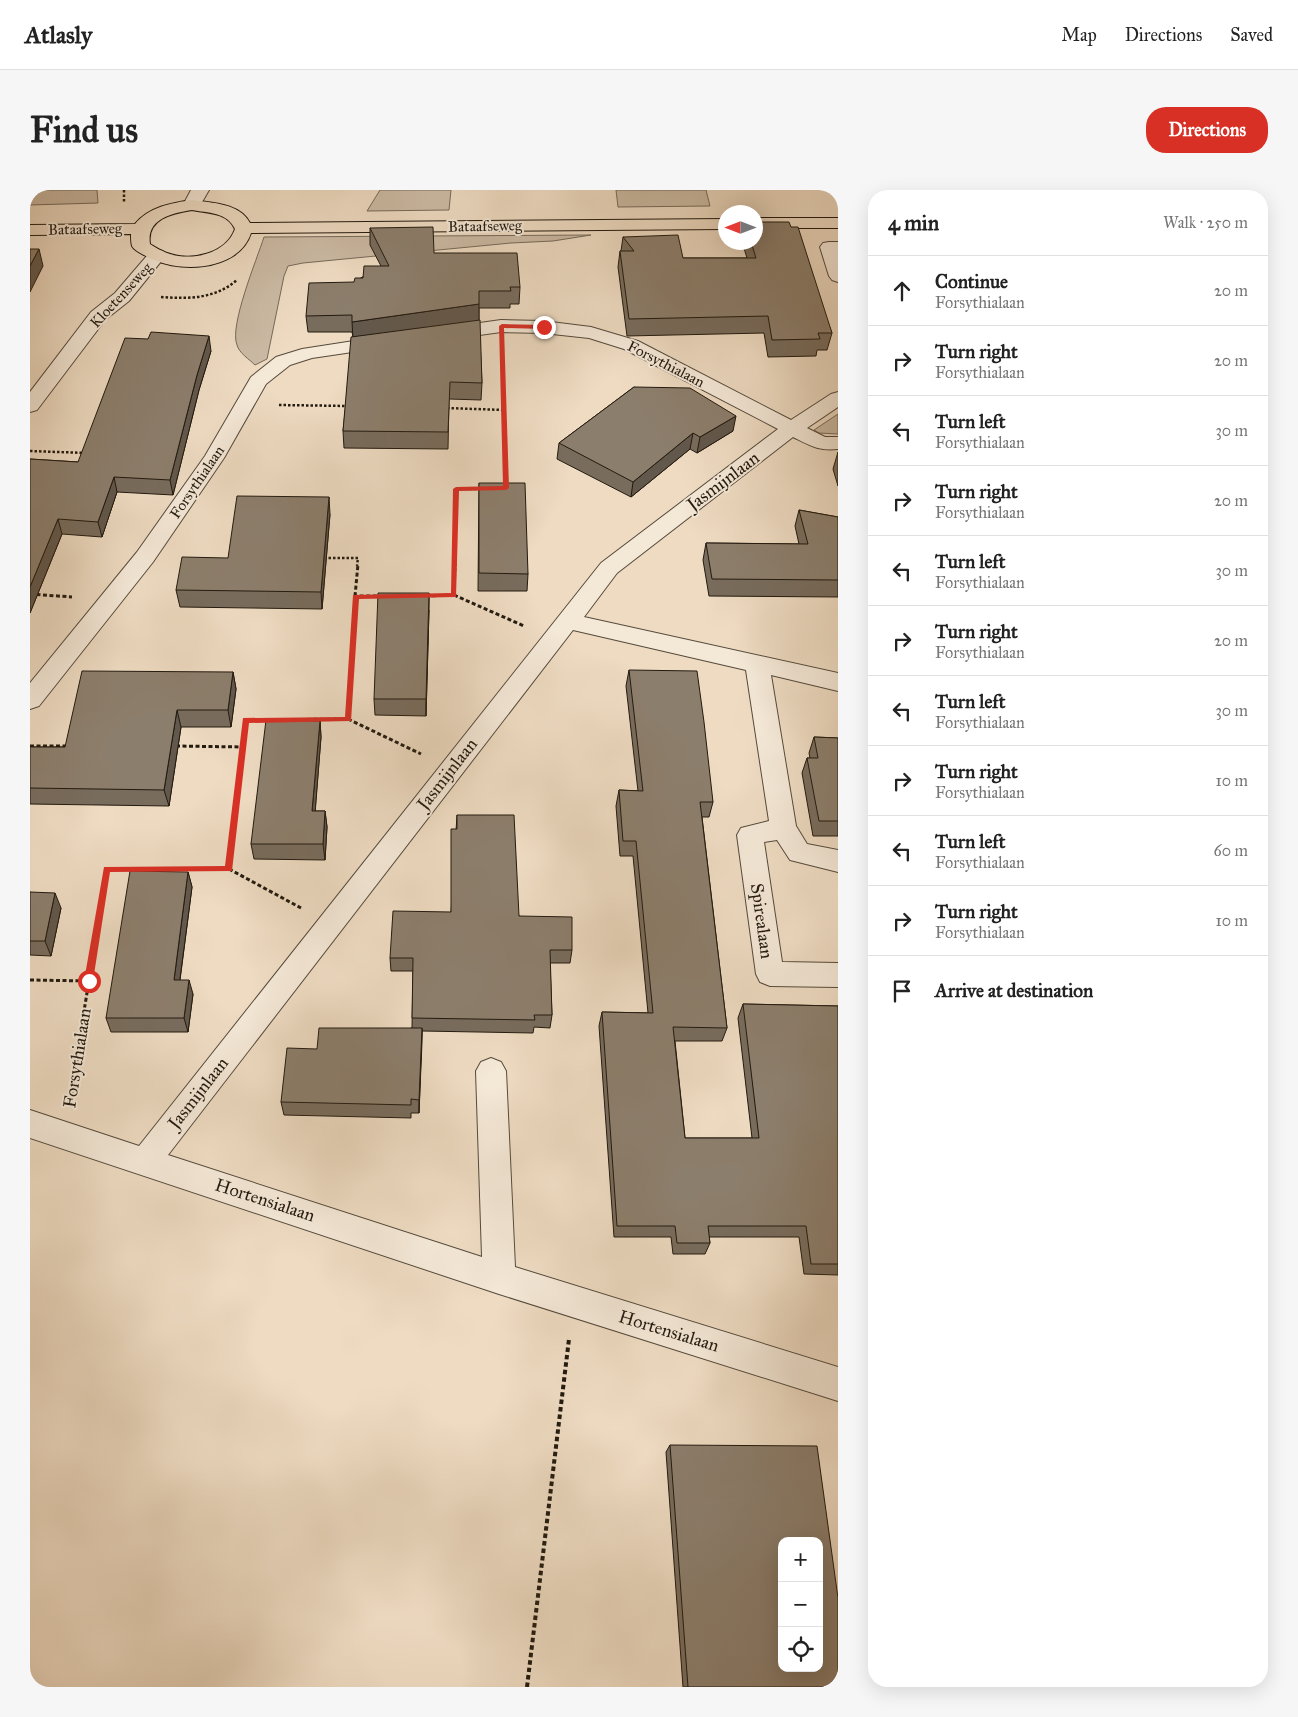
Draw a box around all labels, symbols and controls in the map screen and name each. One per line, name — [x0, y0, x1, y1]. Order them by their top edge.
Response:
text: Atlasly — [25, 20, 92, 50]
text: Map — [1061, 24, 1097, 46]
text: Directions — [1125, 24, 1202, 46]
text: Saved — [1230, 24, 1273, 46]
button: Directions — [1146, 107, 1268, 153]
text: Find us — [30, 109, 138, 152]
north arrow — [718, 205, 763, 250]
text: 4 min — [888, 210, 939, 236]
text: Walk · 250 m — [1163, 213, 1248, 232]
street label: Bataafseweg — [448, 216, 523, 236]
street label: Bataafseweg — [48, 219, 123, 239]
street label: Kloetenseweg — [86, 258, 157, 331]
text: Continue — [935, 270, 1008, 293]
icon: ahead — [888, 277, 916, 305]
text: 20 m — [1214, 281, 1248, 300]
text: Forsythialaan — [935, 293, 1025, 312]
route end — [533, 316, 556, 339]
street label: Forsythialaan — [624, 337, 708, 391]
text: Turn right — [935, 340, 1018, 363]
icon: right — [888, 347, 916, 375]
text: 20 m — [1214, 351, 1248, 370]
text: Forsythialaan — [935, 363, 1025, 382]
text: Turn left — [935, 410, 1005, 433]
icon: left — [888, 417, 916, 445]
text: 30 m — [1215, 421, 1248, 440]
text: Forsythialaan — [935, 433, 1025, 452]
street label: Forsythialaan — [166, 442, 228, 522]
street label: Jasmijnlaan — [681, 446, 764, 517]
text: Turn right — [935, 480, 1018, 503]
icon: right — [888, 487, 916, 515]
text: 20 m — [1214, 491, 1248, 510]
text: Forsythialaan — [935, 503, 1025, 522]
text: Turn left — [935, 550, 1005, 573]
icon: left — [888, 557, 916, 585]
text: 30 m — [1215, 561, 1248, 580]
text: Forsythialaan — [935, 573, 1025, 592]
text: Turn right — [935, 620, 1018, 643]
icon: right — [888, 627, 916, 655]
text: 20 m — [1214, 631, 1248, 650]
text: Forsythialaan — [935, 643, 1025, 662]
text: Turn left — [935, 690, 1005, 713]
icon: left — [888, 697, 916, 725]
text: 30 m — [1215, 701, 1248, 720]
text: Forsythialaan — [935, 713, 1025, 732]
street label: Jasmijnlaan — [411, 734, 483, 816]
text: Turn right — [935, 760, 1018, 783]
icon: right — [888, 767, 916, 795]
text: 10 m — [1216, 771, 1248, 790]
text: Forsythialaan — [935, 783, 1025, 802]
text: Turn left — [935, 830, 1005, 853]
icon: left — [888, 837, 916, 865]
text: 60 m — [1214, 841, 1248, 860]
text: Forsythialaan — [935, 853, 1025, 872]
street label: Spirealaan — [746, 882, 778, 960]
text: Turn right — [935, 900, 1018, 923]
icon: right — [888, 907, 916, 935]
text: 10 m — [1216, 911, 1248, 930]
text: Forsythialaan — [935, 923, 1025, 942]
route start — [78, 970, 101, 993]
icon: arrive — [888, 977, 916, 1005]
text: Arrive at destination — [935, 979, 1093, 1002]
street label: Forsythialaan — [58, 1006, 96, 1110]
street label: Jasmijnlaan — [162, 1053, 234, 1135]
street label: Hortensialaan — [212, 1174, 318, 1227]
street label: Hortensialaan — [616, 1305, 722, 1357]
map controls — [778, 1537, 823, 1672]
button: + — [778, 1537, 823, 1582]
button: − — [778, 1582, 823, 1627]
button: locate — [778, 1627, 823, 1672]

